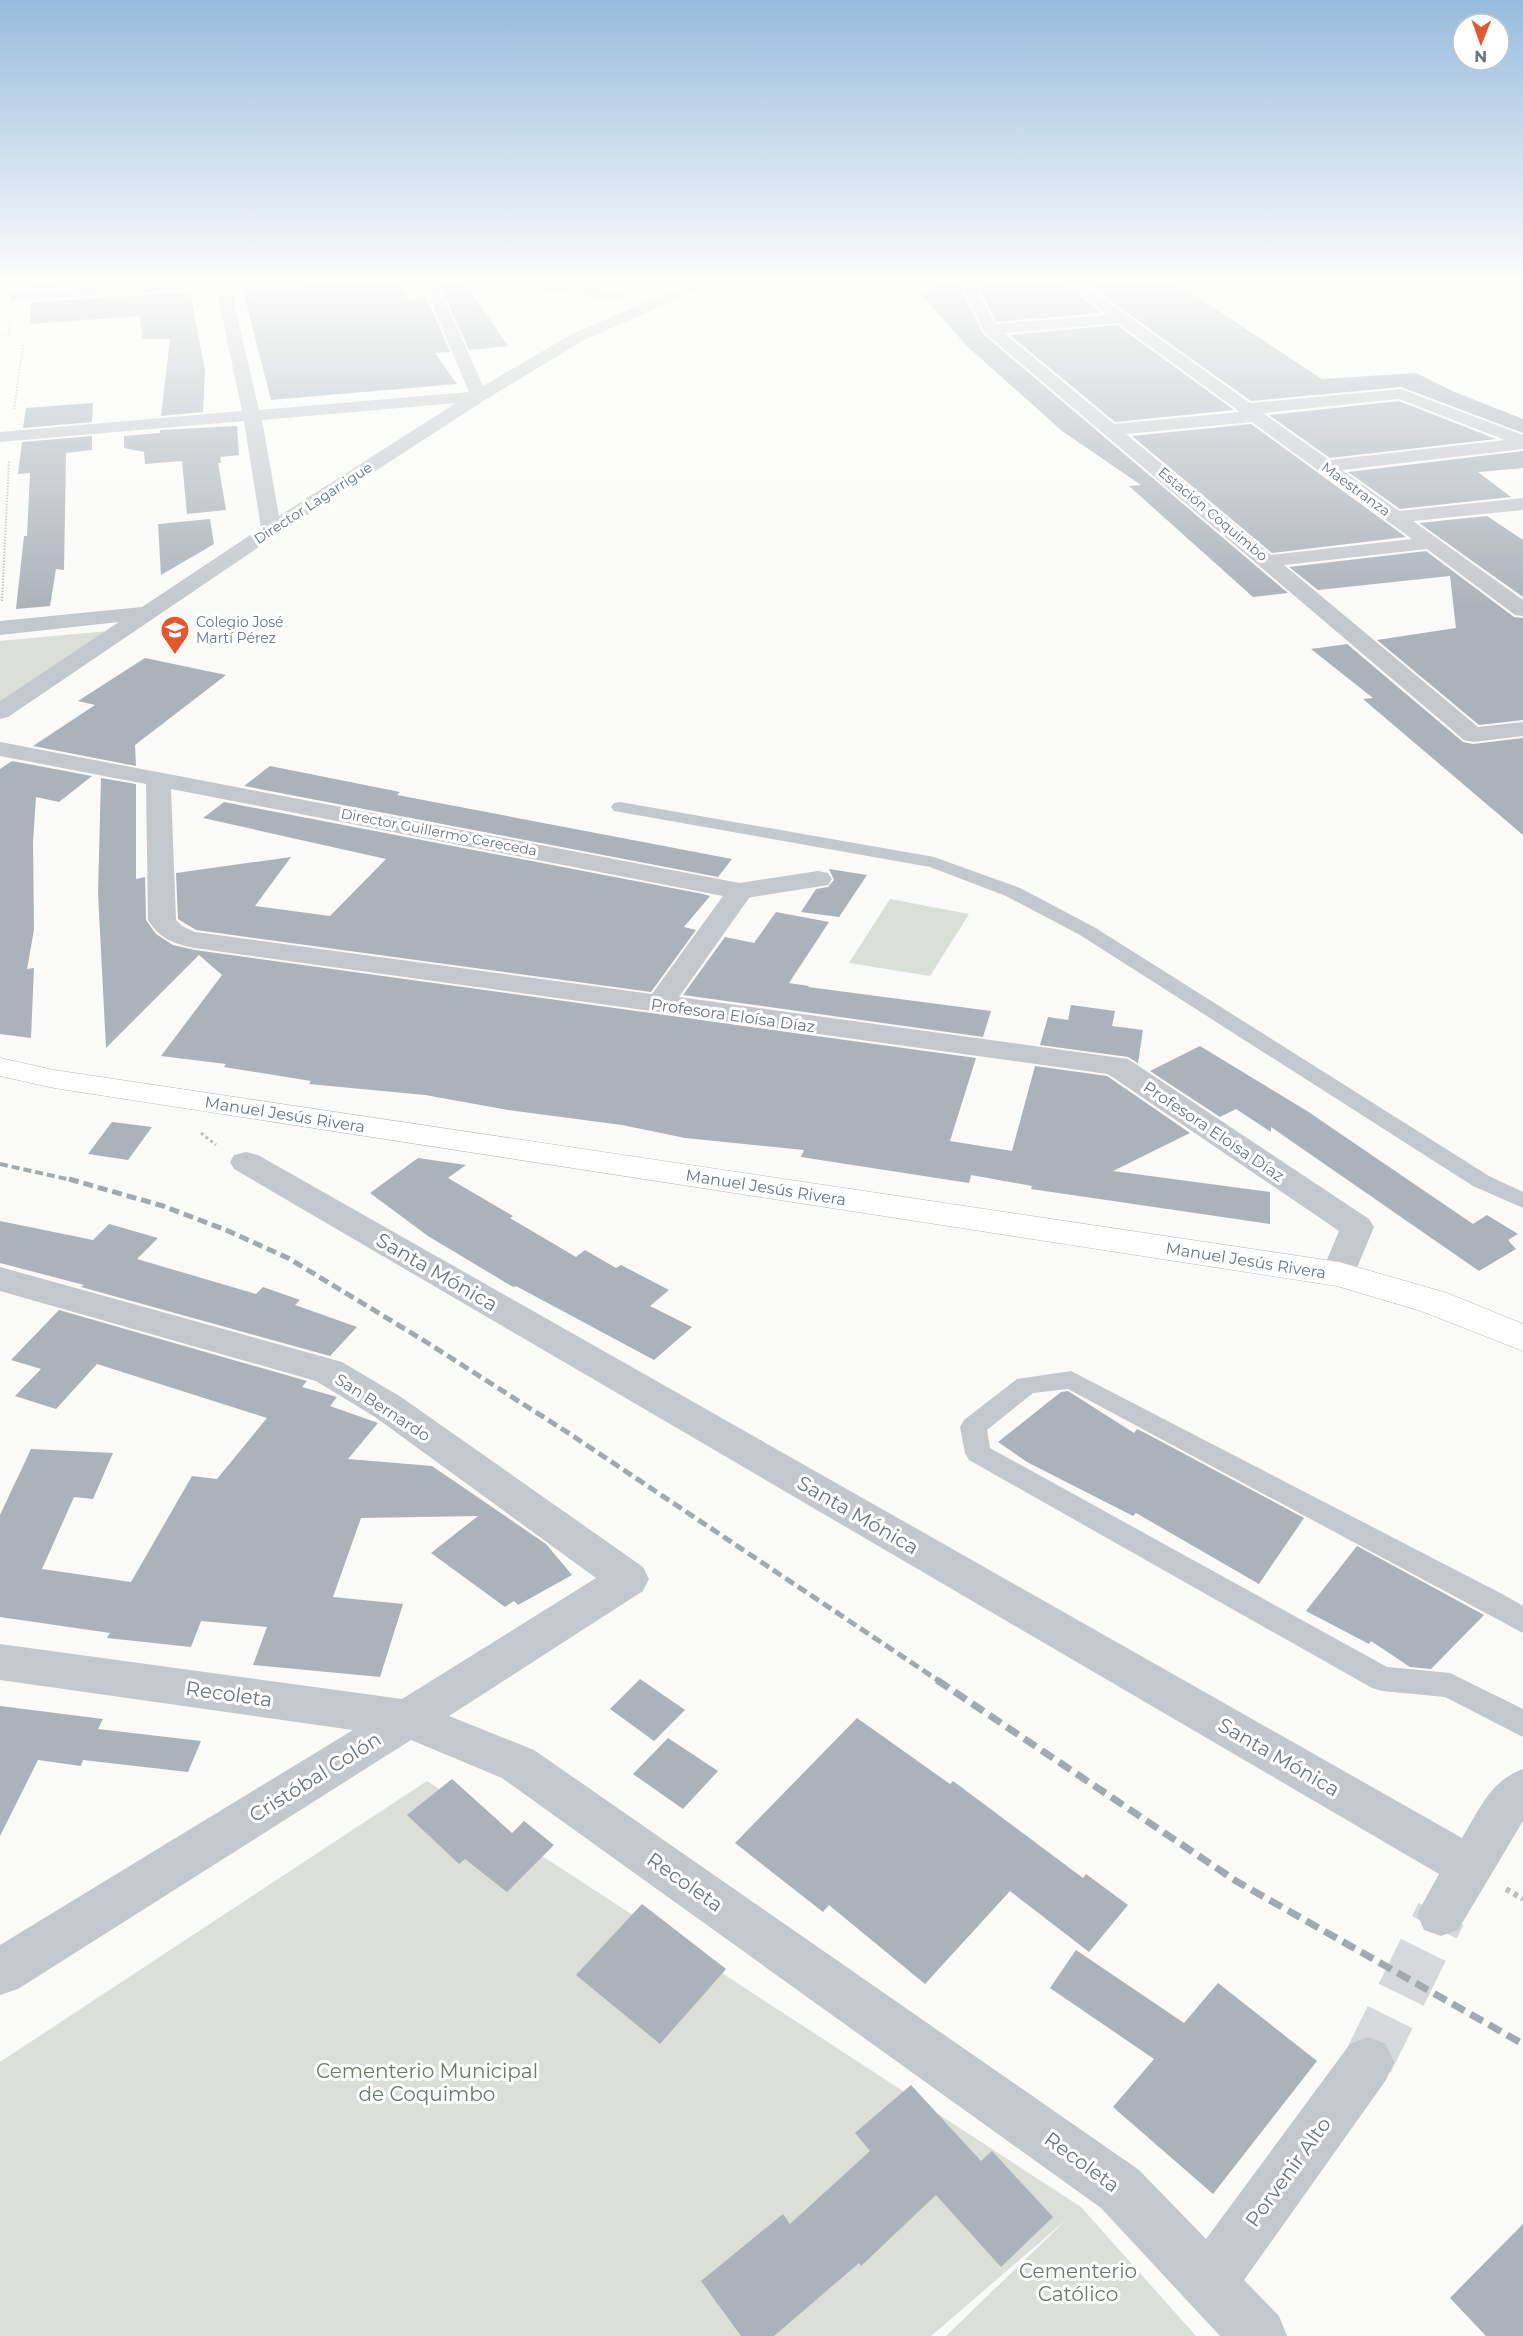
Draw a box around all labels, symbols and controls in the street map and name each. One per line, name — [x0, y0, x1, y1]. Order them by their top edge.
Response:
north arrow — [1451, 12, 1511, 72]
text: N — [1474, 47, 1487, 66]
street label: Director Lagarrigue — [251, 458, 375, 548]
street label: Maestranza — [1318, 458, 1394, 520]
street label: Estación Coquimbo — [1155, 463, 1272, 565]
place label: Colegio José Martí Pérez — [196, 613, 284, 647]
school or university icon: Colegio José Martí Pérez — [159, 614, 191, 656]
street label: Director Guillermo Cereceda — [339, 804, 539, 860]
street label: Profesora Eloísa Díaz — [650, 995, 816, 1036]
street label: Profesora Eloísa Díaz — [1140, 1077, 1288, 1186]
street label: Manuel Jesús Rivera — [203, 1092, 366, 1137]
street label: Manuel Jesús Rivera — [684, 1165, 847, 1210]
street label: Santa Mónica — [372, 1228, 502, 1316]
street label: Manuel Jesús Rivera — [1164, 1238, 1327, 1283]
street label: San Bernardo — [332, 1370, 434, 1445]
street label: Santa Mónica — [793, 1471, 923, 1559]
street label: Recoleta — [184, 1676, 274, 1712]
street label: Santa Mónica — [1214, 1713, 1344, 1801]
street label: Cristóbal Colón — [245, 1727, 385, 1827]
street label: Recoleta — [642, 1847, 728, 1917]
park label: Cementerio Municipal de Coquimbo — [316, 2059, 538, 2106]
street label: Porvenir Alto — [1240, 2113, 1336, 2231]
street label: Recoleta — [1040, 2127, 1124, 2197]
park label: Cementerio Católico — [1019, 2259, 1137, 2306]

